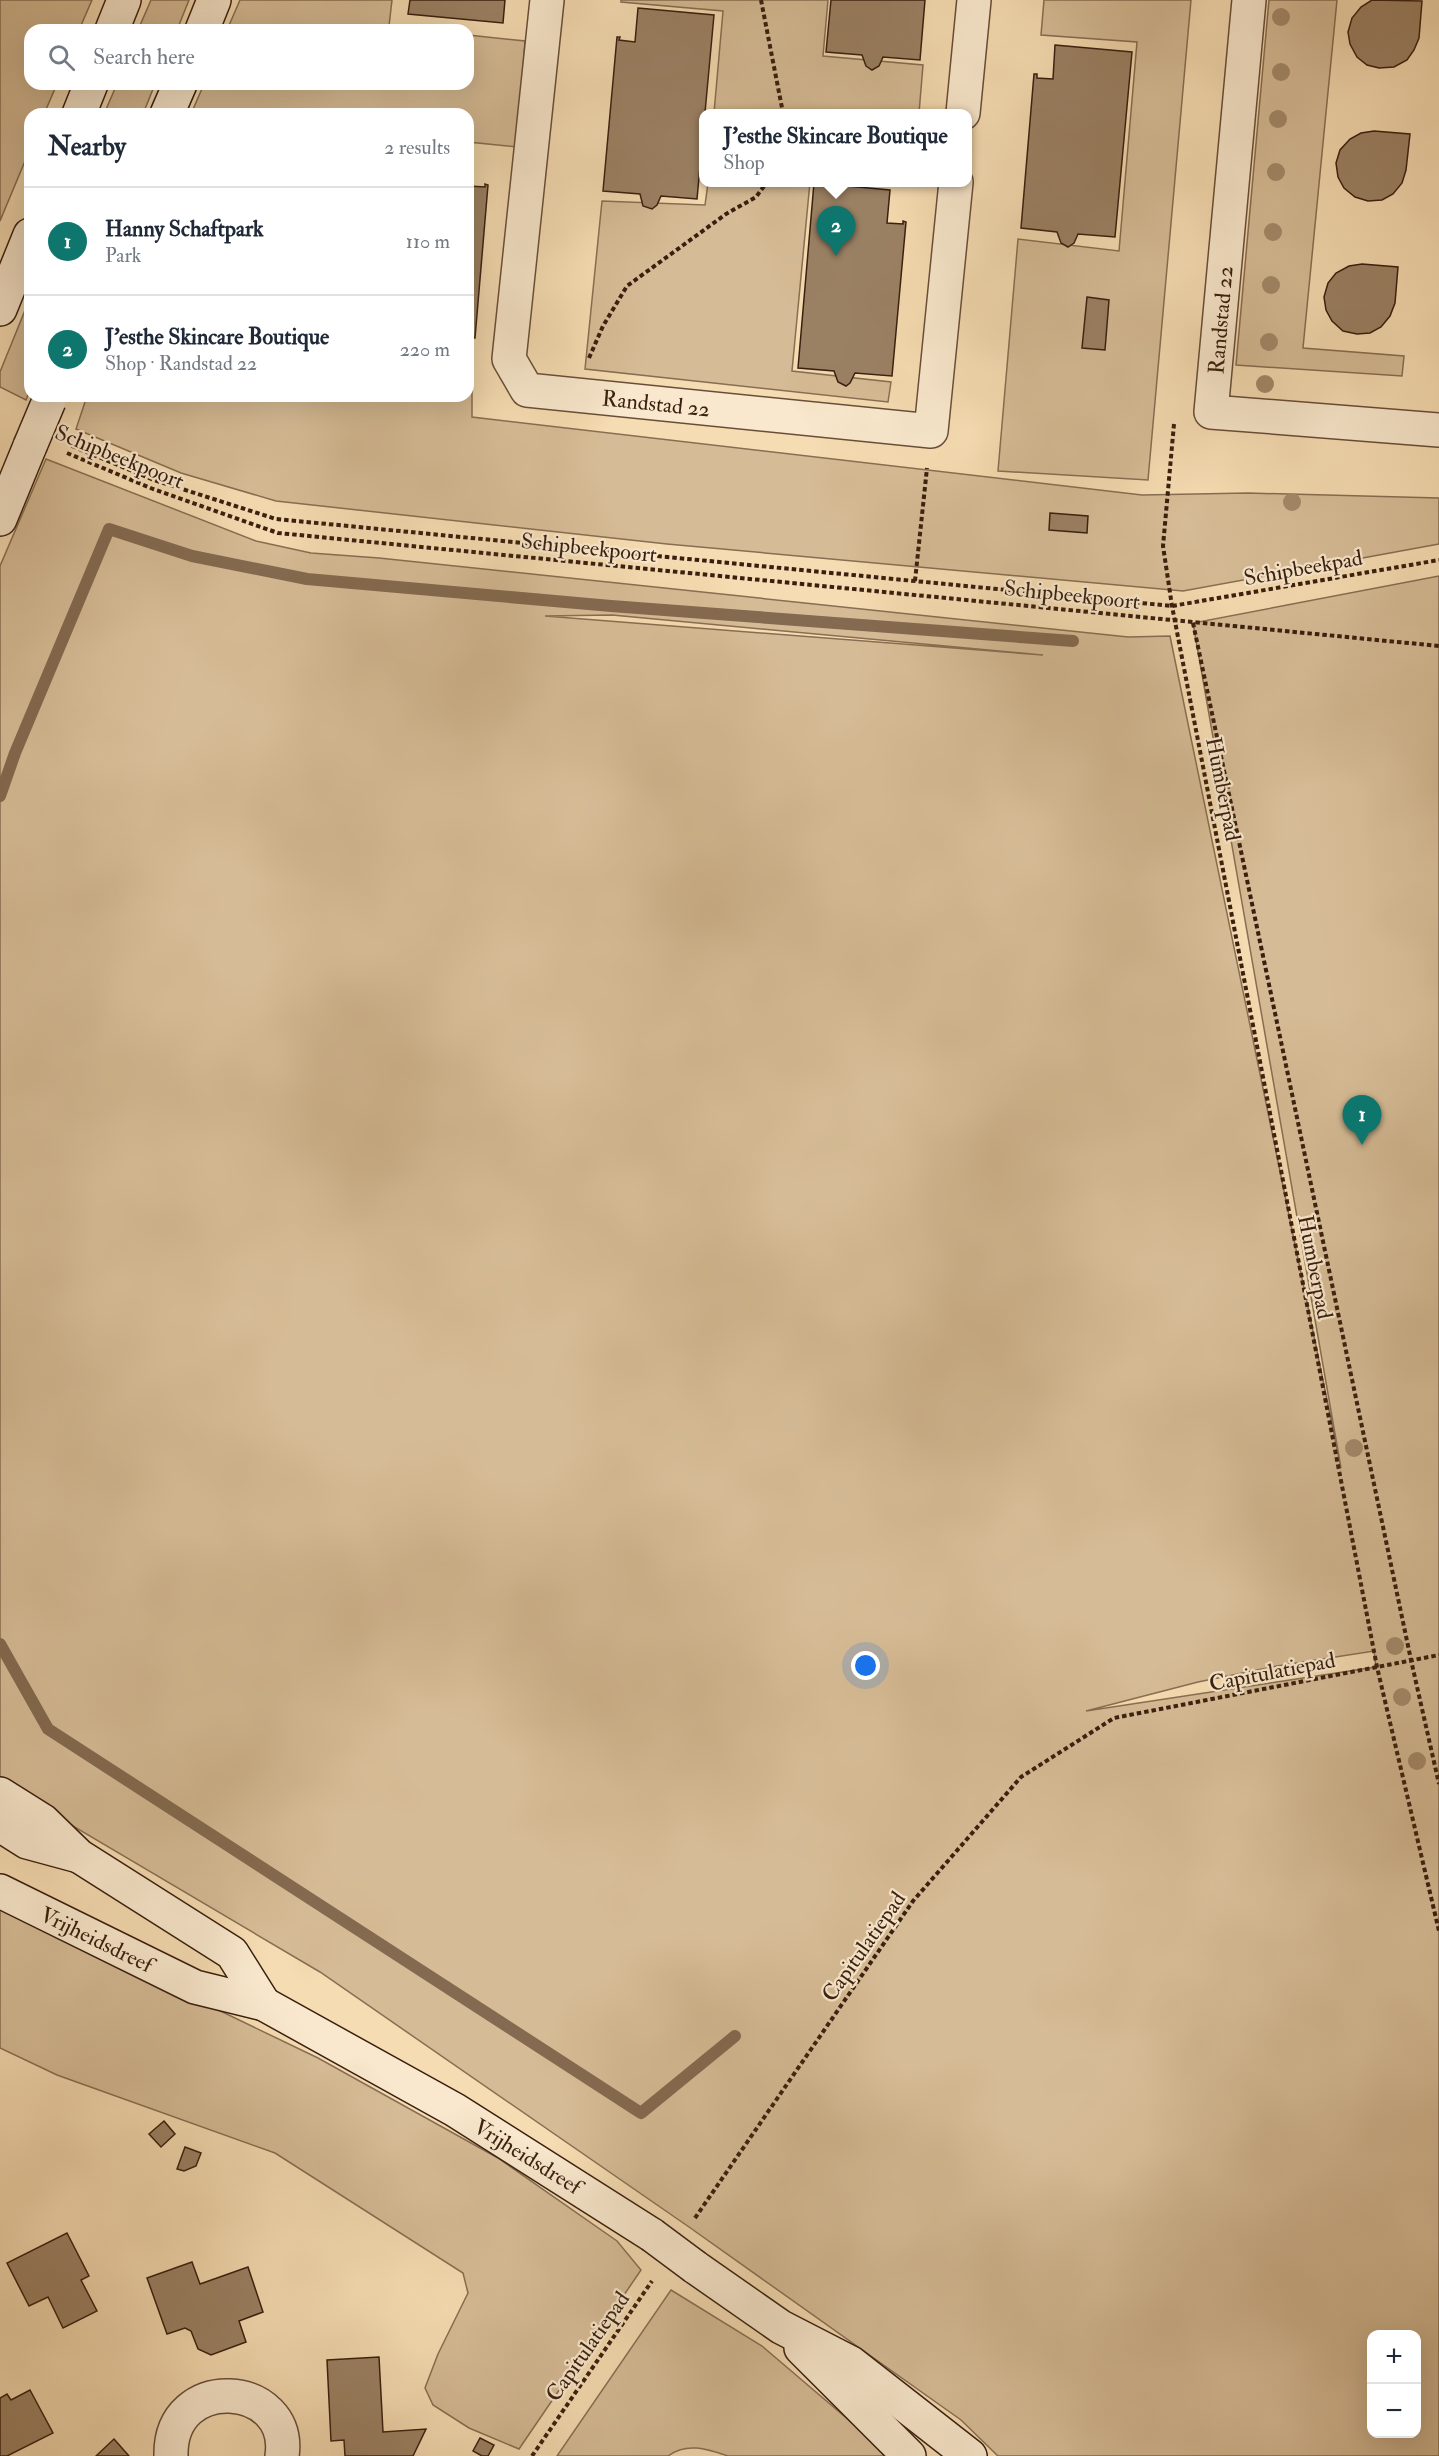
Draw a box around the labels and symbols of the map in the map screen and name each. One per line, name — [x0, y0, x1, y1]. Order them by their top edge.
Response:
pin: 2 — [816, 206, 856, 256]
street label: Randstad 22 — [1202, 265, 1240, 375]
street label: Randstad 22 — [601, 384, 711, 424]
street label: Schipbeekpoort — [51, 418, 188, 496]
street label: Schipbeekpoort — [519, 527, 658, 570]
street label: Schipbeekpad — [1242, 544, 1365, 593]
street label: Schipbeekpoort — [1002, 574, 1141, 617]
street label: Humberpad — [1198, 735, 1247, 844]
pin: 1 — [1342, 1096, 1382, 1145]
street label: Humberpad — [1290, 1213, 1339, 1322]
street label: Capitulatiepad — [1207, 1646, 1338, 1699]
your location — [851, 1651, 880, 1680]
street label: Capitulatiepad — [816, 1886, 913, 2008]
street label: Vrijheidsdreef — [36, 1901, 160, 1981]
street label: Vrijheidsdreef — [468, 2113, 589, 2203]
street label: Capitulatiepad — [540, 2286, 637, 2408]

